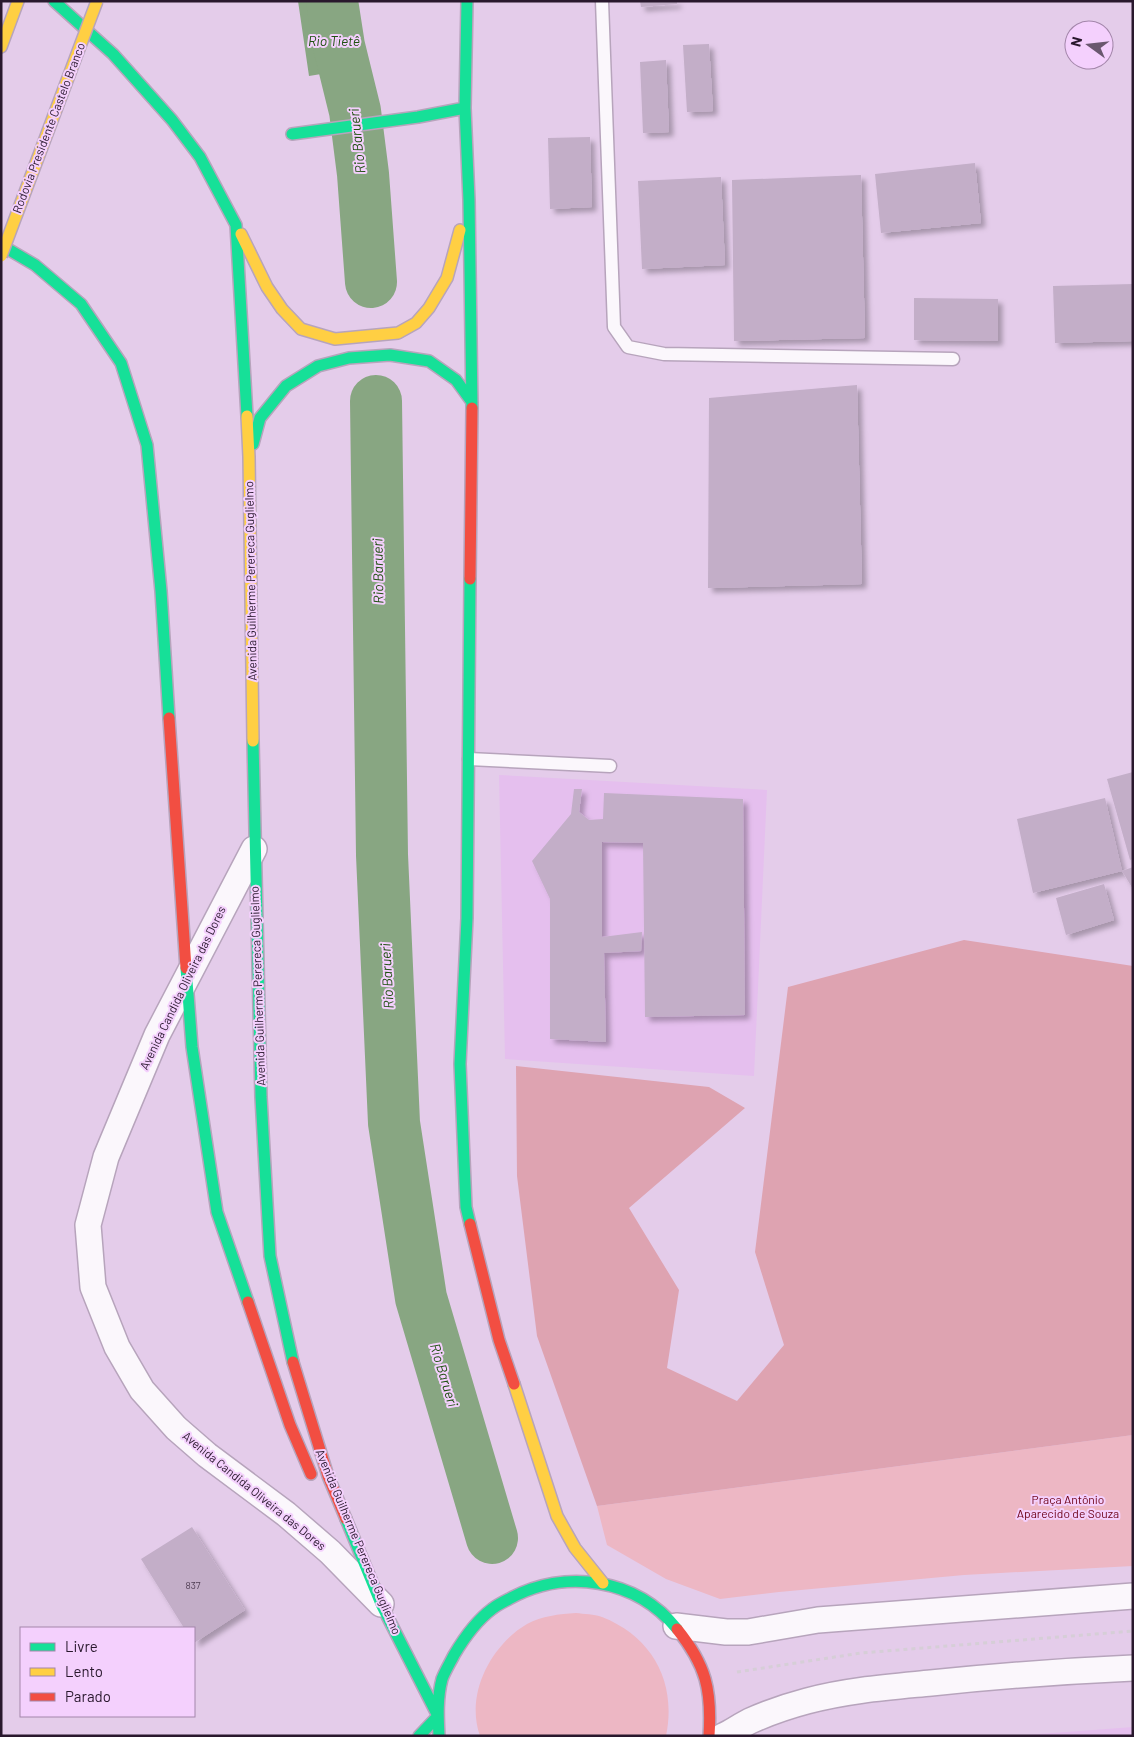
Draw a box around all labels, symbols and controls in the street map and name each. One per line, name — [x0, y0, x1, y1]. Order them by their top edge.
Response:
north arrow — [1064, 20, 1114, 70]
water label: Rio Tietê — [308, 32, 360, 49]
text: N — [1067, 35, 1085, 48]
street label: Rodovia Presidente Castelo Branco — [9, 40, 87, 215]
water label: Rio Barueri — [345, 107, 368, 174]
street label: Avenida Guilherme Perereca Guglielmo — [241, 481, 259, 681]
water label: Rio Barueri — [368, 538, 387, 604]
street label: Avenida Guilherme Perereca Guglielmo — [247, 886, 267, 1086]
street label: Avenida Candida Oliveira das Dores — [136, 903, 228, 1072]
water label: Rio Barueri — [376, 942, 397, 1009]
water label: Rio Barueri — [427, 1341, 462, 1409]
street label: Avenida Candida Oliveira das Dores — [180, 1428, 329, 1552]
street label: Avenida Guilherme Perereca Guglielmo — [313, 1447, 404, 1636]
park label: Praça Antônio Aparecido de Souza — [1017, 1492, 1119, 1520]
house number: 837 — [185, 1579, 201, 1591]
legend — [20, 1627, 195, 1717]
text: Livre — [65, 1637, 98, 1655]
text: Lento — [65, 1662, 103, 1680]
text: Parado — [65, 1687, 111, 1705]

